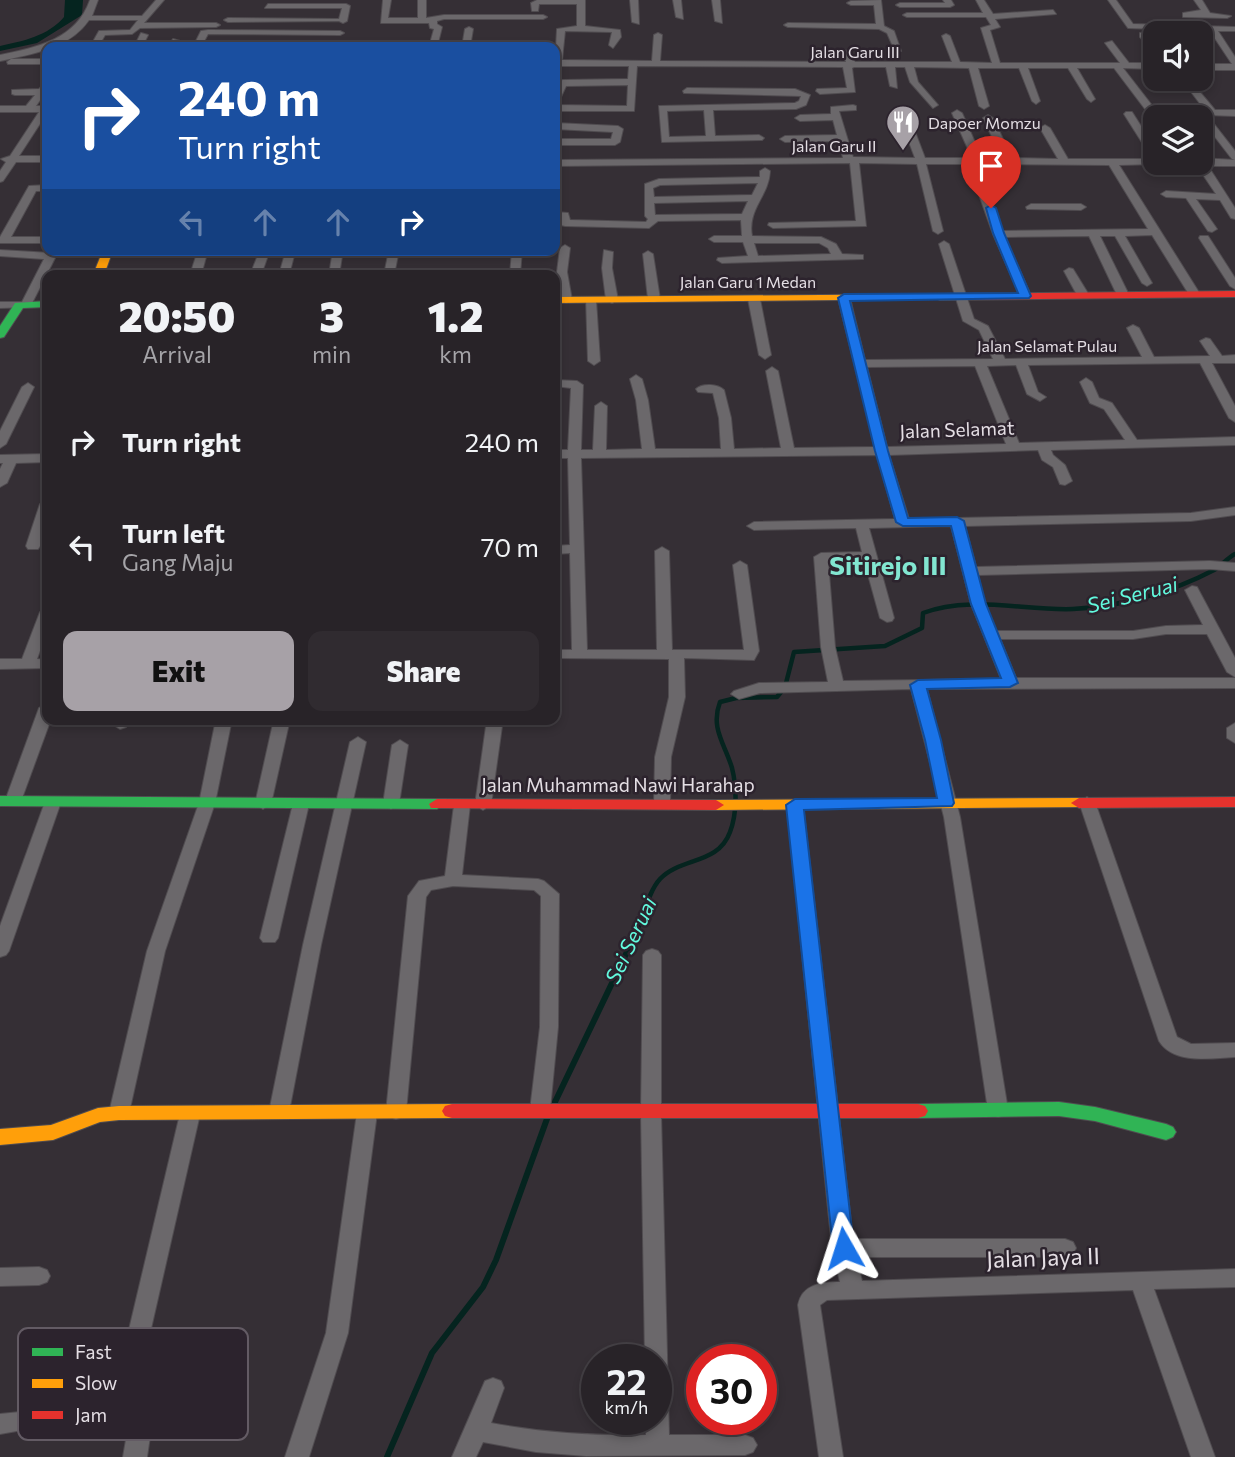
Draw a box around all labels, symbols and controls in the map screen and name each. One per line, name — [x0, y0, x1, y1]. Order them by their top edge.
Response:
map controls — [1143, 21, 1213, 175]
button: sound — [1143, 21, 1213, 91]
street label: Jalan Garu III — [810, 42, 900, 61]
text: 240 m — [178, 66, 320, 126]
icon: right — [63, 70, 154, 161]
restaurant icon: Dapoer Momzu — [884, 103, 922, 152]
button: layers — [1143, 105, 1213, 175]
place label: Dapoer Momzu — [928, 113, 1041, 132]
text: Turn right — [178, 126, 321, 166]
street label: Jalan Garu II — [791, 136, 877, 155]
pin — [961, 136, 1021, 208]
icon: arrive — [972, 147, 1010, 185]
icon: left — [173, 203, 211, 241]
icon: ahead — [246, 203, 284, 241]
icon: ahead — [319, 203, 357, 241]
icon: right — [392, 203, 430, 241]
street label: Jalan Garu 1 Medan — [680, 272, 816, 291]
text: 20:50 — [119, 289, 235, 341]
text: 3 — [319, 289, 344, 341]
text: 1.2 — [428, 289, 483, 341]
street label: Jalan Selamat Pulau — [977, 336, 1117, 355]
text: Arrival — [142, 340, 212, 368]
text: min — [312, 340, 351, 368]
text: km — [439, 340, 472, 368]
street label: Jalan Selamat — [899, 415, 1015, 442]
icon: right — [63, 423, 101, 461]
text: Turn right — [122, 426, 241, 457]
text: 240 m — [465, 426, 539, 457]
text: Turn left — [122, 517, 225, 548]
icon: left — [63, 528, 101, 566]
text: 70 m — [481, 531, 539, 562]
text: Gang Maju — [122, 548, 233, 576]
district label: Sitirejo III — [829, 549, 947, 580]
water label: Sei Seruai — [1084, 571, 1181, 617]
button: Exit — [63, 631, 294, 711]
button: Share — [308, 631, 539, 711]
street label: Jalan Muhammad Nawi Harahap — [481, 773, 755, 796]
water label: Sei Seruai — [599, 892, 661, 987]
position arrow — [807, 1211, 881, 1285]
street label: Jalan Jaya II — [986, 1241, 1100, 1273]
legend — [18, 1328, 248, 1440]
text: Fast — [75, 1340, 112, 1363]
speed limit sign: 30 — [686, 1344, 777, 1435]
text: 22 — [607, 1359, 646, 1402]
text: Slow — [75, 1371, 117, 1394]
text: km/h — [605, 1396, 648, 1418]
text: Jam — [75, 1403, 107, 1426]

